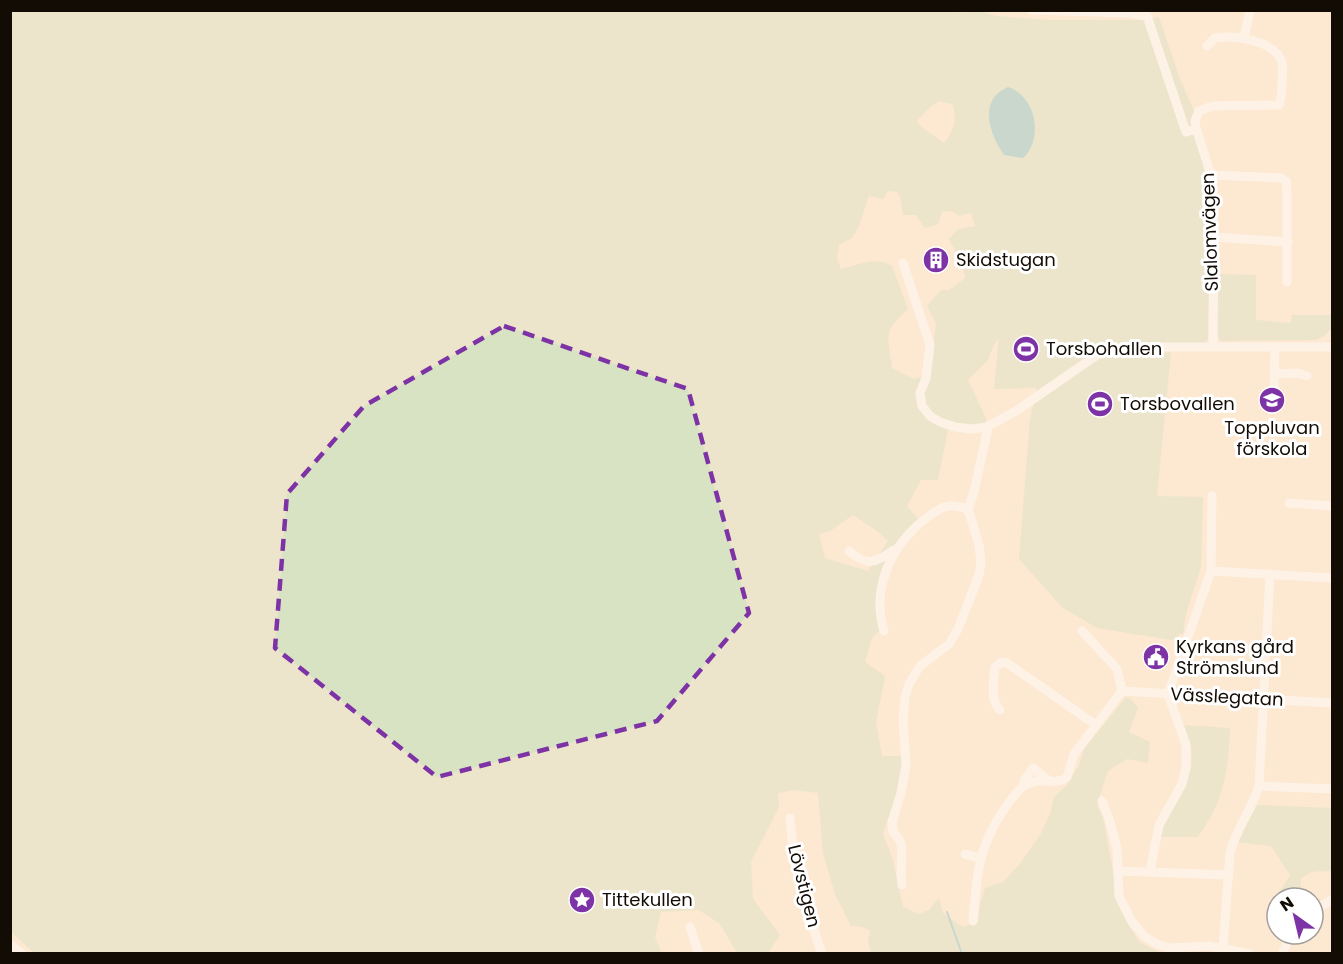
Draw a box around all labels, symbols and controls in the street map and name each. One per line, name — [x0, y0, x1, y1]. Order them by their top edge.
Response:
street label: Slalomvägen — [1195, 172, 1224, 292]
building icon: Skidstugan — [921, 245, 951, 275]
place label: Skidstugan — [956, 247, 1056, 272]
sports icon: Torsbohallen — [1011, 334, 1041, 364]
place label: Torsbohallen — [1046, 336, 1162, 361]
school or university icon: Toppluvan förskola — [1257, 385, 1287, 415]
sports icon: Torsbovallen — [1085, 389, 1115, 419]
place label: Torsbovallen — [1120, 391, 1235, 416]
place label: Toppluvan förskola — [1224, 415, 1320, 461]
place label: Kyrkans gård Strömslund — [1176, 634, 1294, 680]
public building icon: Kyrkans gård Strömslund — [1141, 642, 1171, 672]
street label: Vässlegatan — [1170, 681, 1284, 712]
street label: Lövstigen — [782, 842, 827, 930]
place icon: Tittekullen — [567, 885, 597, 915]
north arrow — [1265, 886, 1325, 946]
place label: Tittekullen — [602, 887, 693, 912]
text: N — [1275, 891, 1298, 917]

